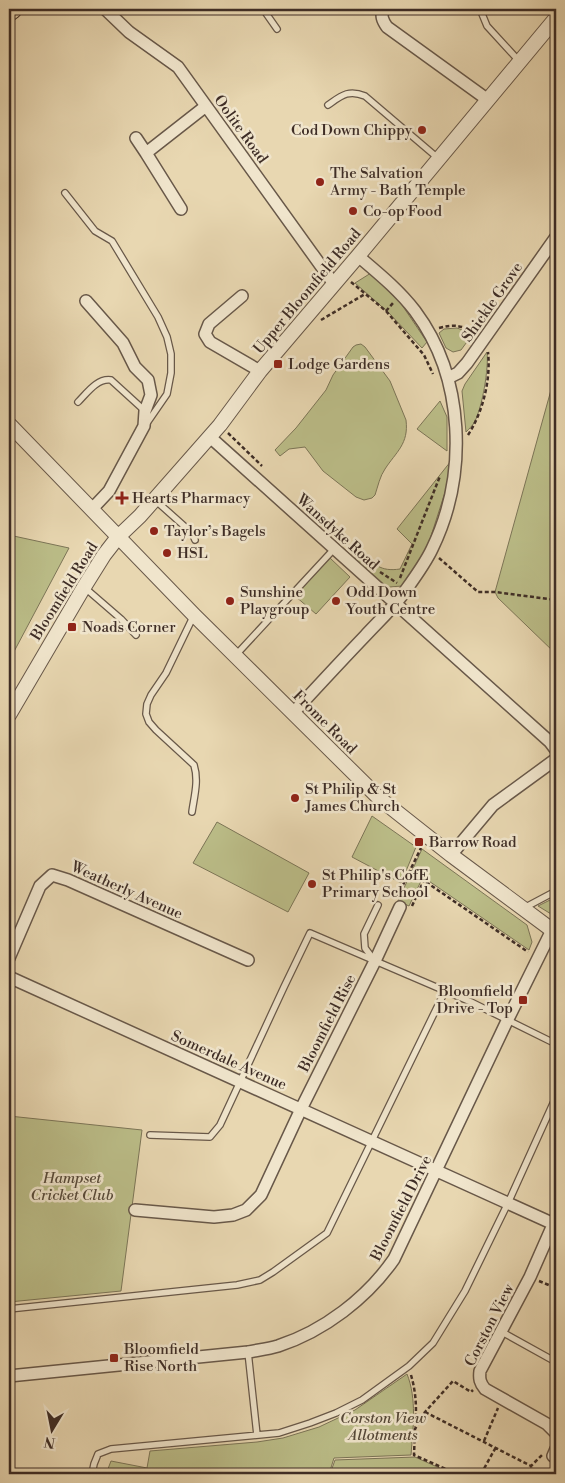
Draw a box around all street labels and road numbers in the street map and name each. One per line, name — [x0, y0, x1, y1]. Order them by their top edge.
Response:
street label: Oolite Road — [209, 91, 272, 168]
street label: Upper Bloomfield Road — [249, 224, 366, 358]
street label: Shickle Grove — [458, 259, 527, 346]
street label: Wansdyke Road — [292, 490, 383, 575]
street label: Bloomfield Road — [26, 538, 103, 645]
street label: Frome Road — [289, 686, 361, 759]
street label: Weatherly Avenue — [67, 857, 186, 924]
street label: Bloomfield Rise — [294, 971, 360, 1076]
street label: Somerdale Avenue — [168, 1026, 290, 1095]
street label: Bloomfield Drive — [366, 1152, 436, 1265]
street label: Corston View — [461, 1280, 519, 1370]

